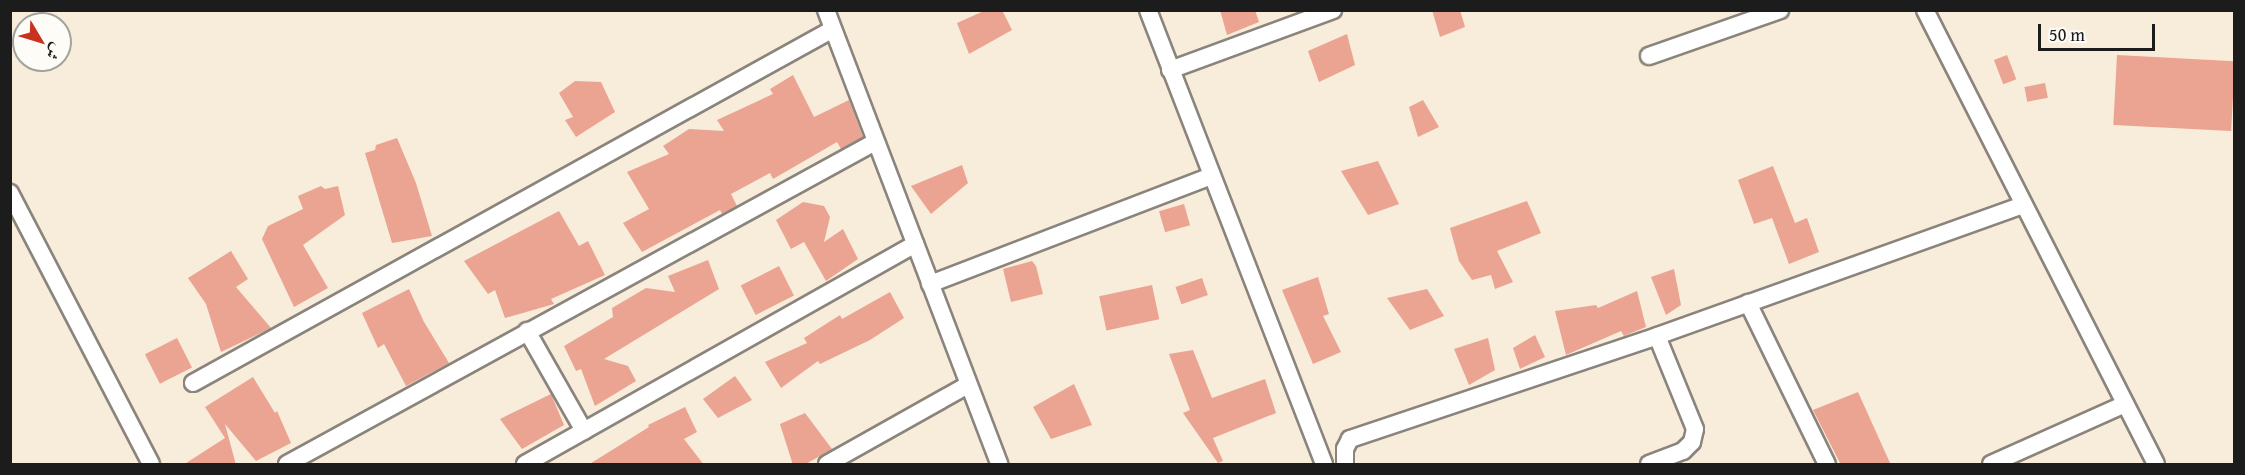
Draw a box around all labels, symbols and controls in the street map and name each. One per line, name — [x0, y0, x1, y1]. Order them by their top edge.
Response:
north arrow — [12, 12, 72, 72]
scale bar — [2041, 12, 2158, 50]
text: 50 m — [2049, 21, 2085, 48]
text: ش — [40, 38, 69, 65]

